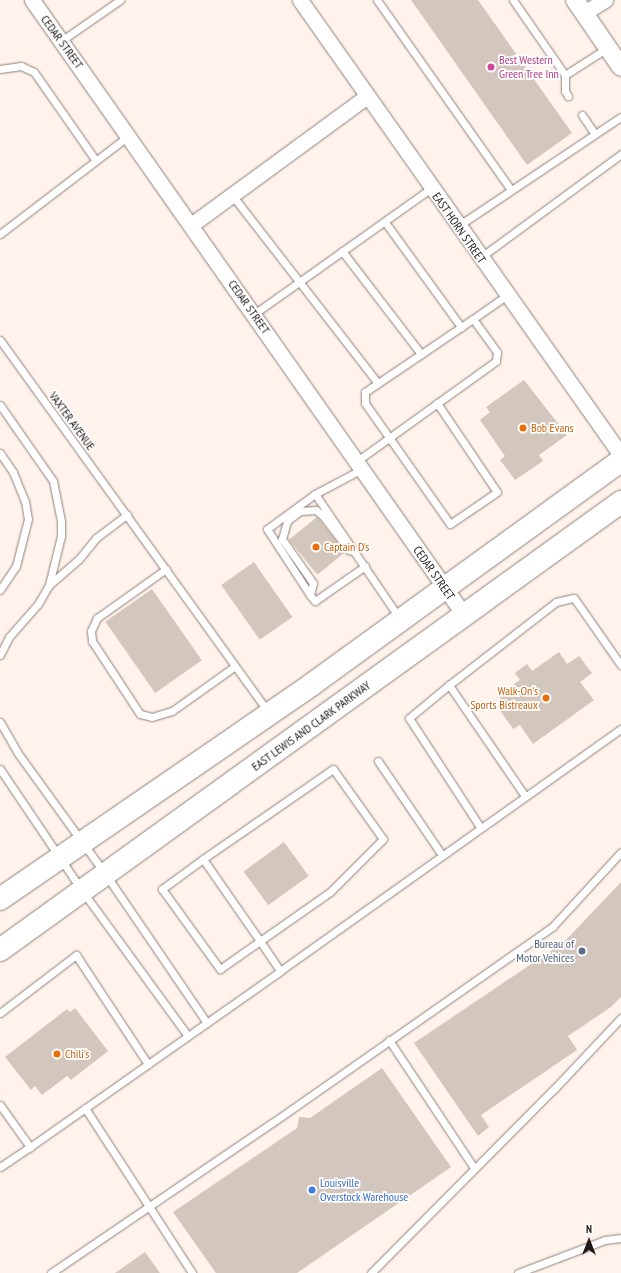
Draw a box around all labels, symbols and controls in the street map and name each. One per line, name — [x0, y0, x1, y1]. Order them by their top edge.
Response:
street label: CEDAR STREET — [38, 12, 86, 72]
place label: Best Western Green Tree Inn — [499, 53, 559, 81]
marker: Best Western Green Tree Inn — [486, 62, 496, 72]
street label: EAST HORN STREET — [429, 190, 489, 266]
street label: CEDAR STREET — [225, 277, 273, 337]
street label: VAXTER AVENUE — [46, 389, 98, 453]
place label: Bob Evans — [531, 421, 574, 435]
marker: Bob Evans — [518, 423, 528, 433]
place label: Captain D's — [324, 540, 369, 554]
marker: Captain D's — [311, 542, 321, 552]
street label: CEDAR STREET — [410, 543, 458, 603]
street label: EAST LEWIS AND CLARK PARKWAY — [248, 678, 374, 774]
place label: Walk-On's Sports Bistreaux — [470, 684, 538, 712]
marker: Walk-On's Sports Bistreaux — [541, 693, 551, 703]
place label: Bureau of Motor Vehices — [516, 937, 574, 965]
marker: Bureau of Motor Vehices — [577, 946, 587, 956]
place label: Chili's — [65, 1047, 89, 1061]
marker: Chili's — [52, 1049, 62, 1059]
place label: Louisville Overstock Warehouse — [320, 1176, 409, 1204]
marker: Louisville Overstock Warehouse — [307, 1185, 317, 1195]
north arrow — [569, 1221, 609, 1261]
text: N — [586, 1222, 592, 1236]

